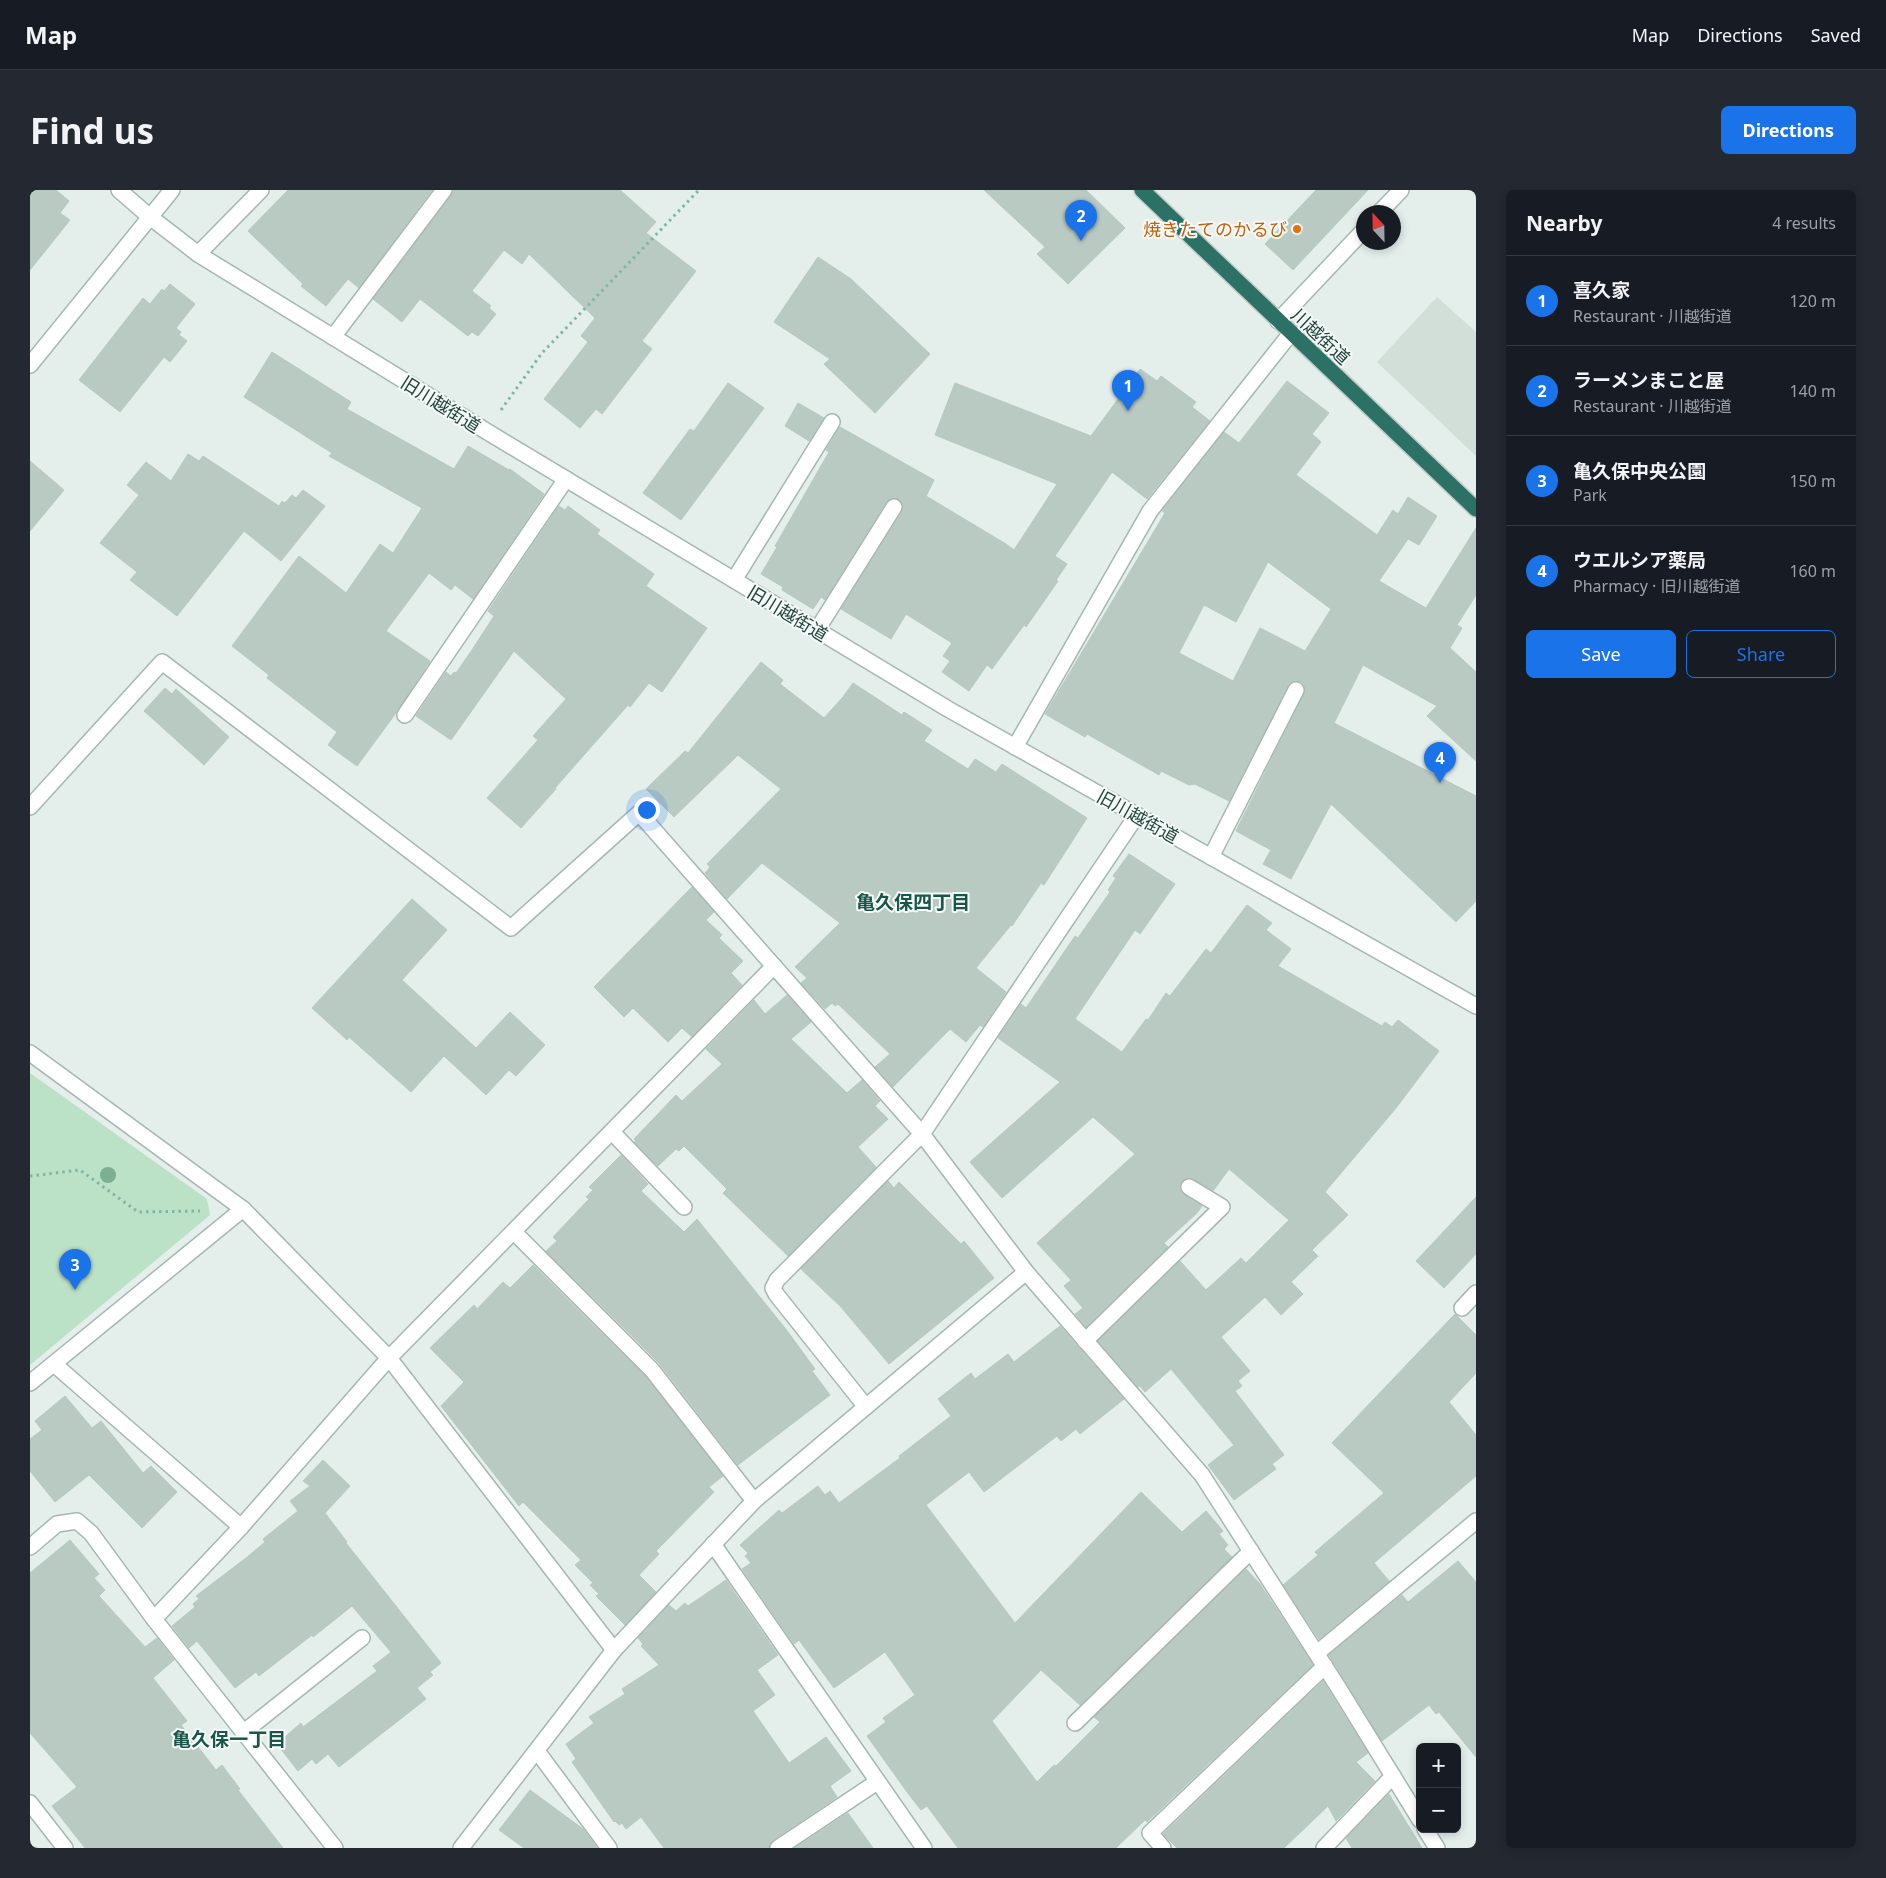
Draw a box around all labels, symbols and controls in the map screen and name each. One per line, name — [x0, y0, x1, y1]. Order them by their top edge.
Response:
text: Map — [25, 18, 77, 51]
text: Map — [1632, 23, 1669, 47]
text: Directions — [1697, 23, 1783, 47]
text: Saved — [1811, 23, 1861, 47]
button: Directions — [1721, 106, 1856, 154]
text: Find us — [30, 107, 154, 154]
pin: 2 — [1065, 200, 1097, 241]
north arrow — [1356, 205, 1401, 250]
text: Nearby — [1526, 209, 1602, 237]
text: 4 results — [1772, 212, 1836, 234]
place label: 焼きたてのかるび — [1143, 217, 1287, 241]
marker: 焼きたてのかるび — [1291, 223, 1303, 235]
text: 喜久家 — [1573, 277, 1630, 303]
text: 1 — [1537, 290, 1547, 312]
text: 120 m — [1789, 290, 1836, 312]
street label: 川越街道 — [1286, 303, 1356, 369]
text: Restaurant · 川越街道 — [1573, 305, 1732, 327]
text: ラーメンまこと屋 — [1573, 367, 1724, 393]
street label: 旧川越街道 — [396, 370, 486, 438]
pin: 1 — [1112, 370, 1144, 411]
text: 2 — [1537, 380, 1547, 402]
text: 140 m — [1789, 380, 1836, 402]
text: Restaurant · 川越街道 — [1573, 395, 1732, 417]
text: 亀久保中央公園 — [1573, 458, 1706, 484]
text: 3 — [1537, 470, 1547, 492]
text: 150 m — [1789, 470, 1836, 492]
text: Park — [1573, 484, 1607, 506]
text: ウエルシア薬局 — [1573, 547, 1706, 573]
text: 4 — [1537, 560, 1547, 582]
text: 160 m — [1789, 560, 1836, 582]
text: Pharmacy · 旧川越街道 — [1573, 575, 1741, 597]
street label: 旧川越街道 — [743, 580, 833, 646]
button: Save — [1526, 630, 1676, 678]
button: Share — [1686, 630, 1836, 678]
pin: 4 — [1424, 742, 1456, 783]
street label: 旧川越街道 — [1093, 784, 1183, 848]
your location — [634, 797, 660, 823]
district label: 亀久保四丁目 — [856, 889, 970, 915]
pin: 3 — [59, 1249, 91, 1290]
district label: 亀久保一丁目 — [172, 1726, 286, 1752]
map controls — [1416, 1743, 1461, 1833]
button: + — [1416, 1743, 1461, 1788]
button: − — [1416, 1788, 1461, 1833]

